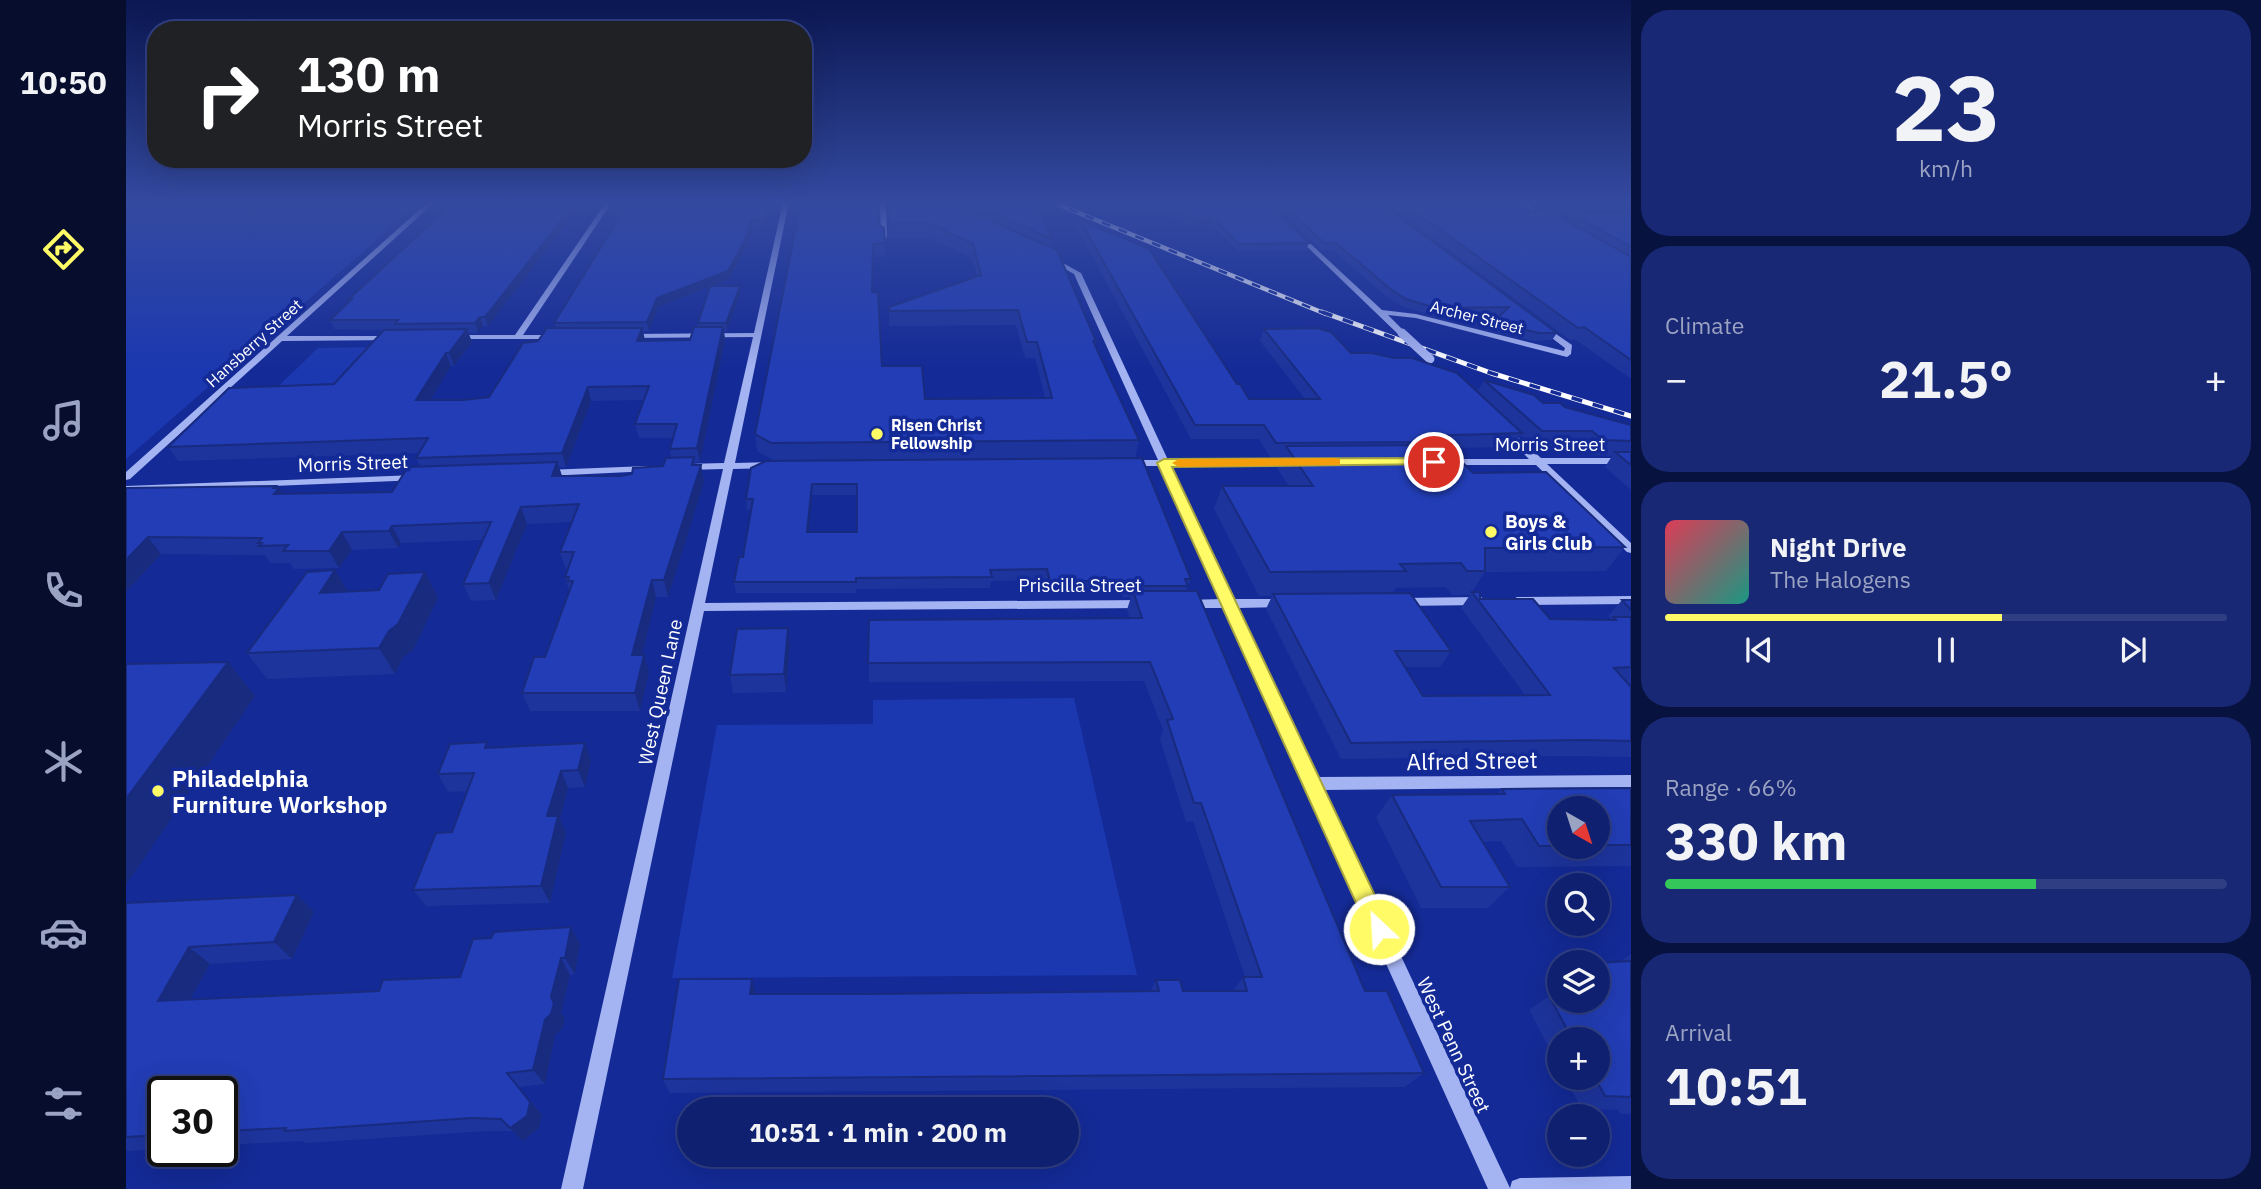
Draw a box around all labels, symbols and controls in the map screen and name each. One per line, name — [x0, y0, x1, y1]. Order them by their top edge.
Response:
text: 130 m — [297, 42, 441, 105]
text: 23 — [1891, 48, 2001, 166]
icon: right — [182, 49, 273, 140]
text: 10:50 — [19, 61, 107, 103]
text: Morris Street — [297, 104, 483, 146]
text: km/h — [1919, 153, 1973, 183]
icon: directions — [39, 225, 88, 274]
street label: Hansberry Street — [202, 295, 306, 391]
street label: Archer Street — [1428, 296, 1526, 338]
text: Climate — [1665, 310, 1744, 340]
text: 21.5° — [1879, 345, 2013, 412]
text: − — [1665, 354, 1688, 403]
text: + — [2204, 354, 2227, 403]
icon: music — [39, 396, 88, 445]
place label: Risen Christ Fellowship — [891, 415, 982, 453]
marker: Risen Christ Fellowship — [869, 426, 885, 442]
pin — [1404, 432, 1464, 492]
street label: Morris Street — [1495, 432, 1605, 456]
icon: arrive — [1415, 443, 1453, 481]
street label: Morris Street — [297, 449, 409, 477]
place label: Boys & Girls Club — [1505, 509, 1593, 555]
marker: Boys & Girls Club — [1483, 524, 1499, 540]
text: Night Drive — [1770, 530, 1907, 564]
text: The Halogens — [1770, 564, 1911, 594]
icon: phone — [39, 566, 88, 615]
street label: Priscilla Street — [1018, 573, 1142, 597]
street label: West Queen Lane — [633, 617, 687, 767]
icon: previous — [1740, 631, 1778, 669]
icon: pause — [1927, 631, 1965, 669]
icon: next — [2114, 631, 2152, 669]
icon: climate — [39, 737, 88, 786]
street label: Alfred Street — [1406, 744, 1538, 776]
place label: Philadelphia Furniture Workshop — [172, 763, 388, 819]
text: Range · 66% — [1665, 772, 1797, 802]
marker: Philadelphia Furniture Workshop — [150, 783, 166, 799]
north arrow — [1547, 796, 1610, 859]
map controls — [1547, 796, 1610, 1167]
text: 330 km — [1665, 807, 1847, 874]
button: search — [1547, 873, 1610, 936]
position arrow — [1342, 892, 1416, 966]
icon: car — [39, 908, 88, 957]
button: layers — [1547, 950, 1610, 1013]
street label: West Penn Street — [1412, 973, 1496, 1117]
text: Arrival — [1665, 1017, 1732, 1047]
button: + — [1547, 1027, 1610, 1090]
text: 10:51 — [1665, 1052, 1807, 1119]
speed limit sign: 30 — [147, 1076, 238, 1167]
icon: filters — [39, 1079, 88, 1128]
button: − — [1547, 1104, 1610, 1167]
text: 10:51 · 1 min · 200 m — [749, 1115, 1007, 1149]

